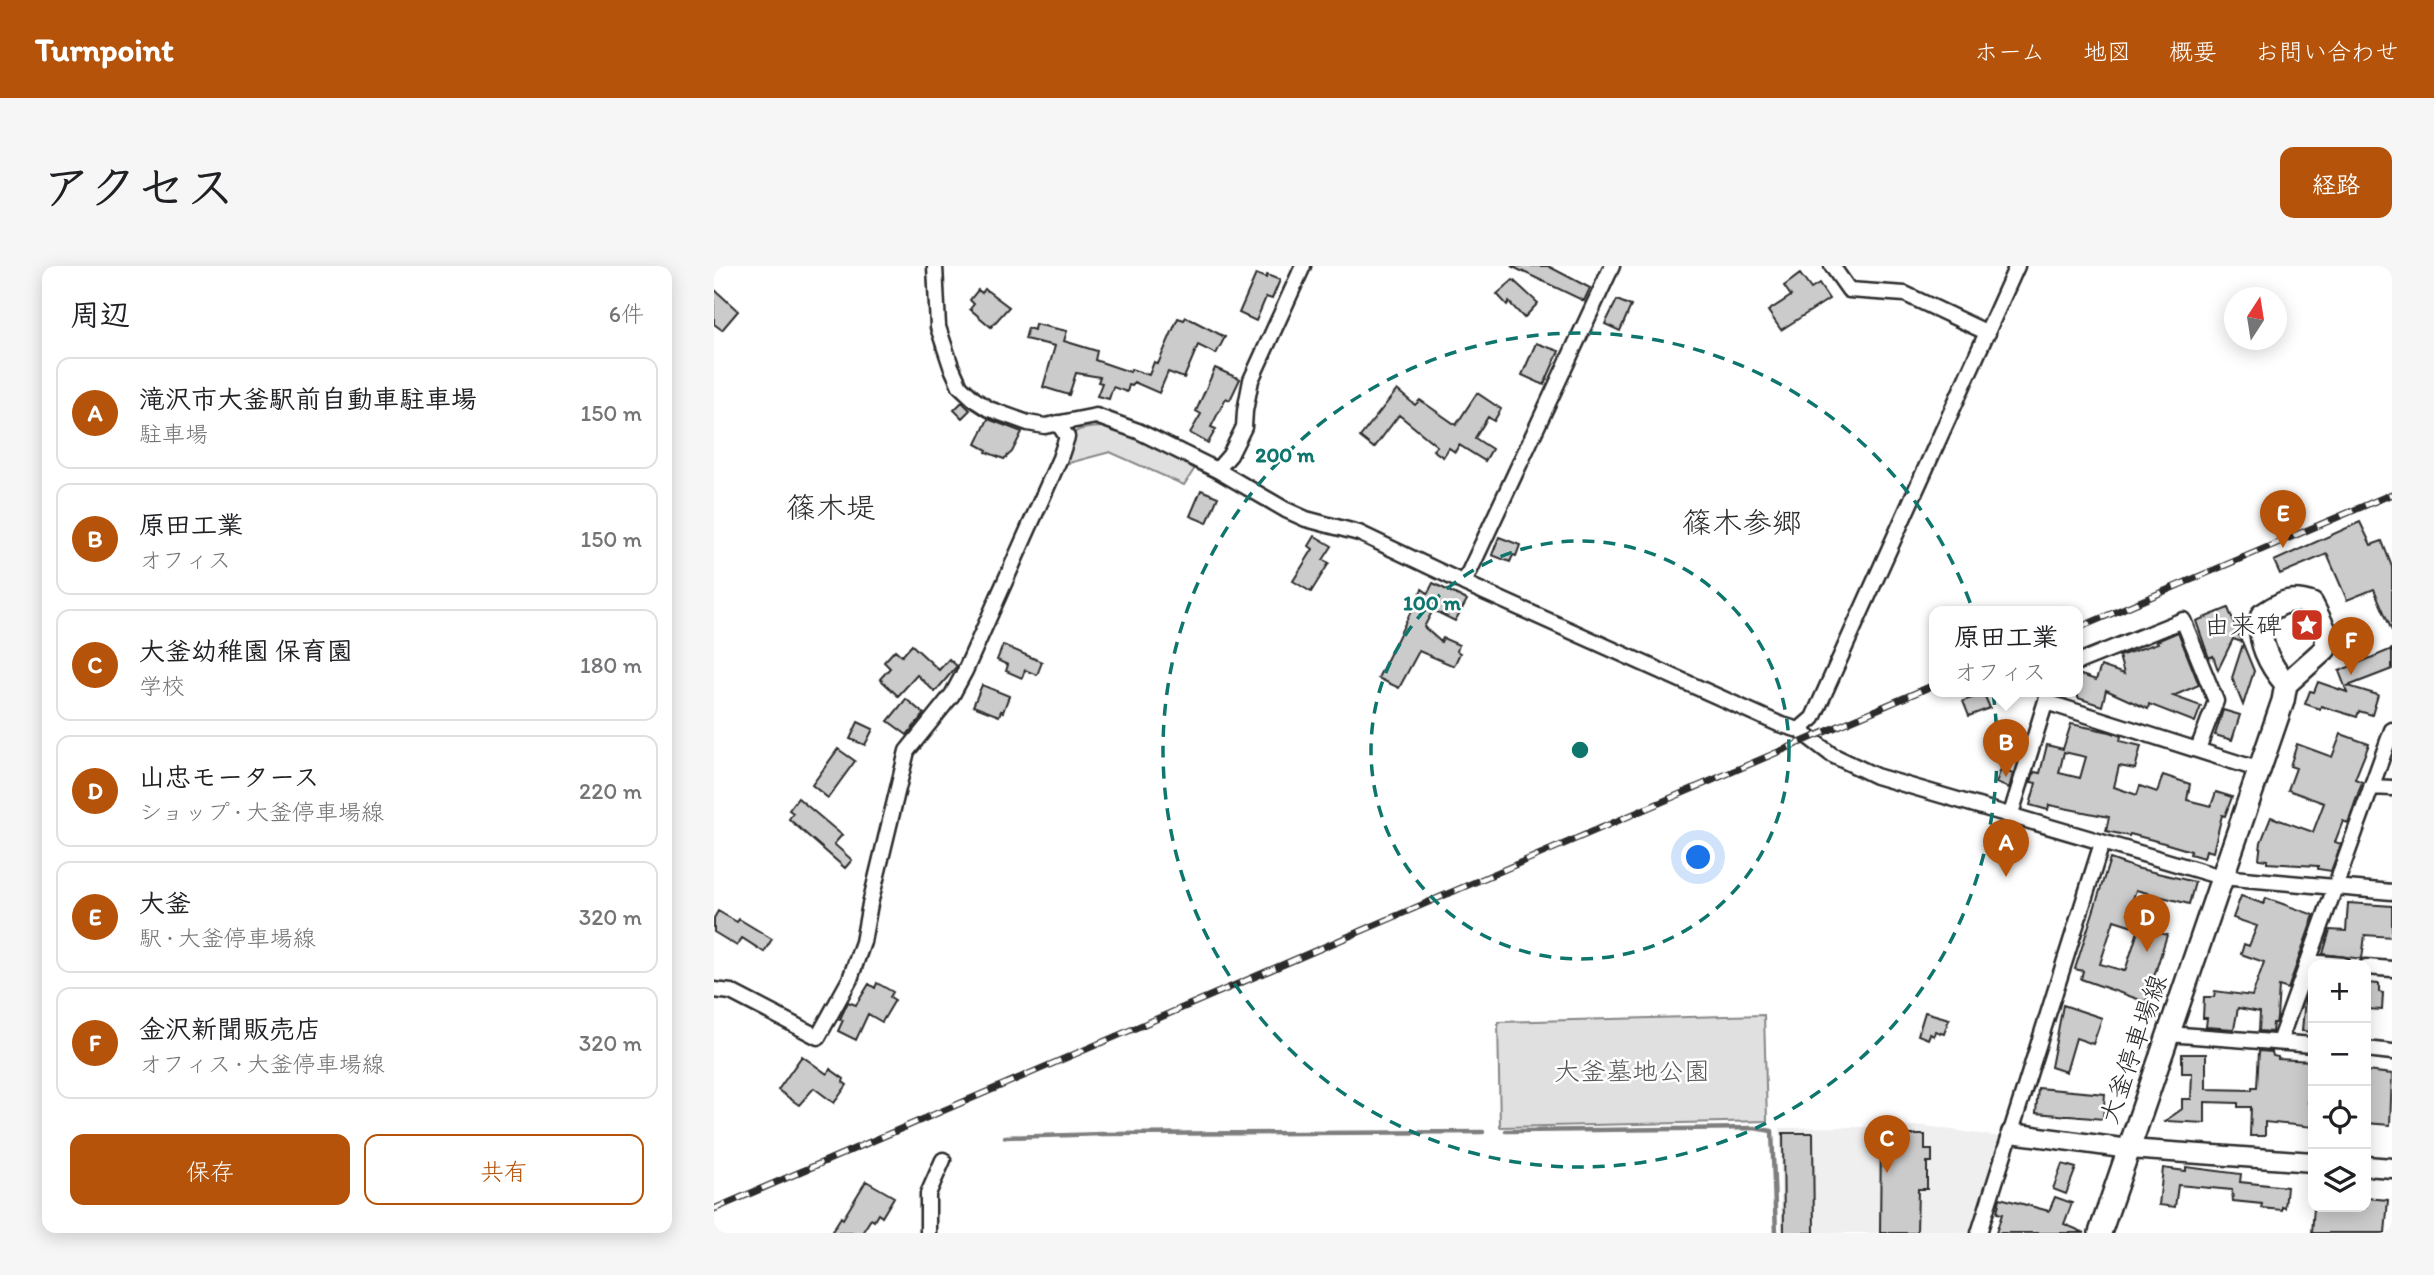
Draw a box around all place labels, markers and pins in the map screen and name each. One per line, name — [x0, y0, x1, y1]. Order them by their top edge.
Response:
pin: E — [2260, 490, 2306, 548]
place icon: 由来碑 — [2288, 606, 2326, 644]
place label: 由来碑 — [2204, 609, 2282, 641]
pin: F — [2328, 617, 2374, 675]
pin: B — [1983, 719, 2029, 777]
centre of rings — [1568, 738, 1592, 762]
pin: A — [1983, 819, 2029, 877]
pin: D — [2124, 894, 2170, 952]
pin: C — [1864, 1115, 1910, 1173]

